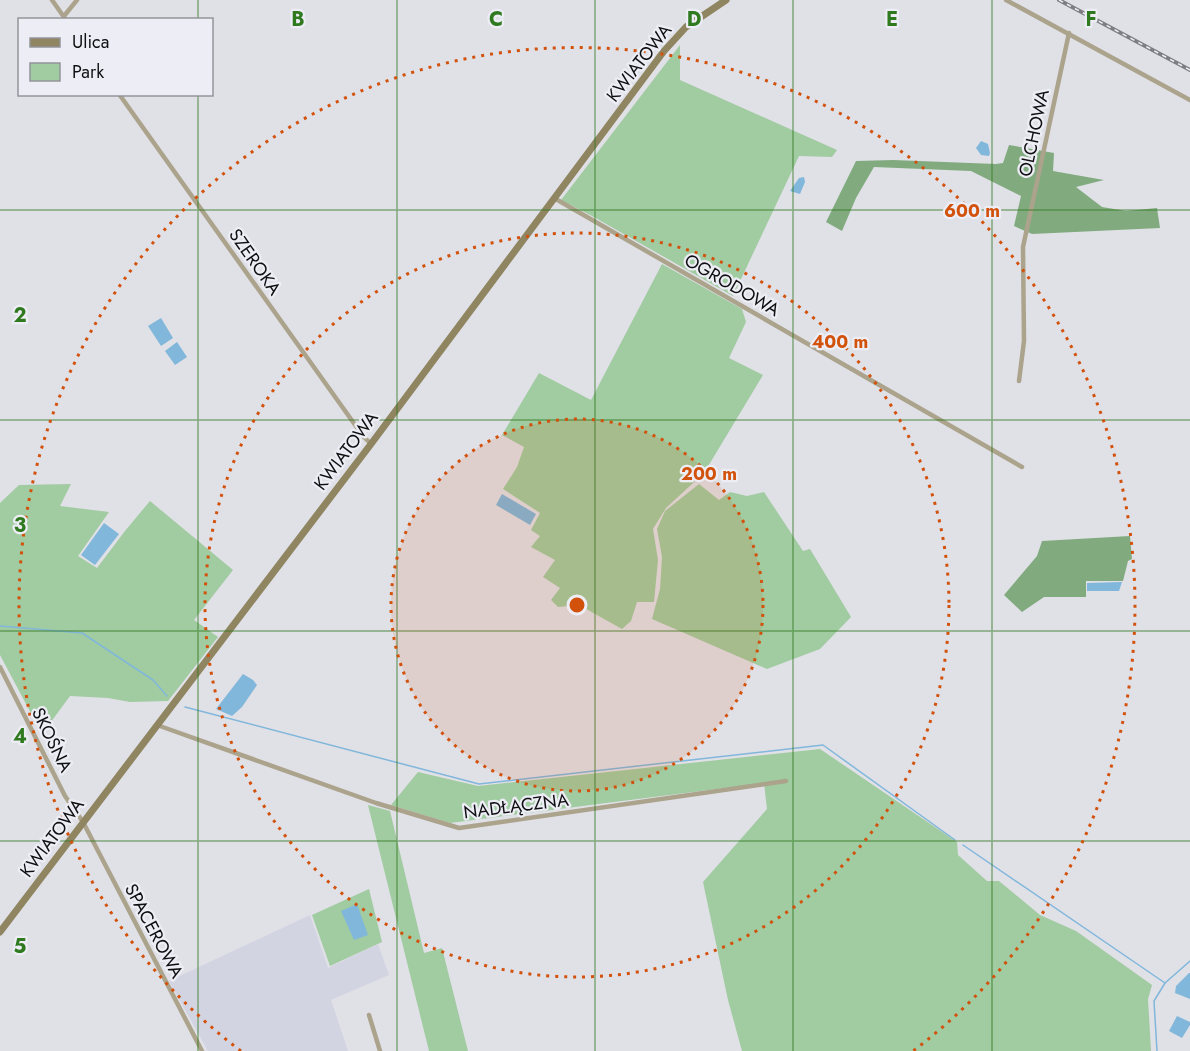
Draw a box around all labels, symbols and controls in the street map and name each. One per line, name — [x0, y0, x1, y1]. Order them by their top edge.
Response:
text: B — [291, 5, 305, 34]
text: C — [489, 5, 503, 34]
text: D — [687, 5, 701, 34]
text: E — [886, 5, 898, 34]
text: F — [1085, 5, 1097, 34]
legend — [18, 18, 213, 96]
street label: KWIATOWA — [600, 18, 678, 107]
text: Ulica — [72, 29, 109, 55]
text: Park — [72, 59, 104, 85]
street label: OLCHOWA — [1012, 87, 1056, 179]
text: 600 m — [944, 198, 1000, 224]
street label: SZEROKA — [223, 223, 287, 301]
street label: OGRODOWA — [679, 247, 785, 323]
text: 2 — [13, 301, 27, 330]
text: 400 m — [812, 329, 868, 355]
street label: KWIATOWA — [308, 406, 384, 496]
text: 200 m — [681, 461, 737, 487]
text: 3 — [14, 511, 26, 540]
centre of rings — [567, 595, 587, 615]
street label: SKOŚNA — [25, 703, 79, 777]
text: 4 — [13, 722, 27, 751]
street label: NADŁĄCZNA — [462, 787, 570, 825]
street label: KWIATOWA — [14, 793, 90, 883]
street label: SPACEROWA — [118, 879, 190, 983]
text: 5 — [14, 932, 27, 961]

